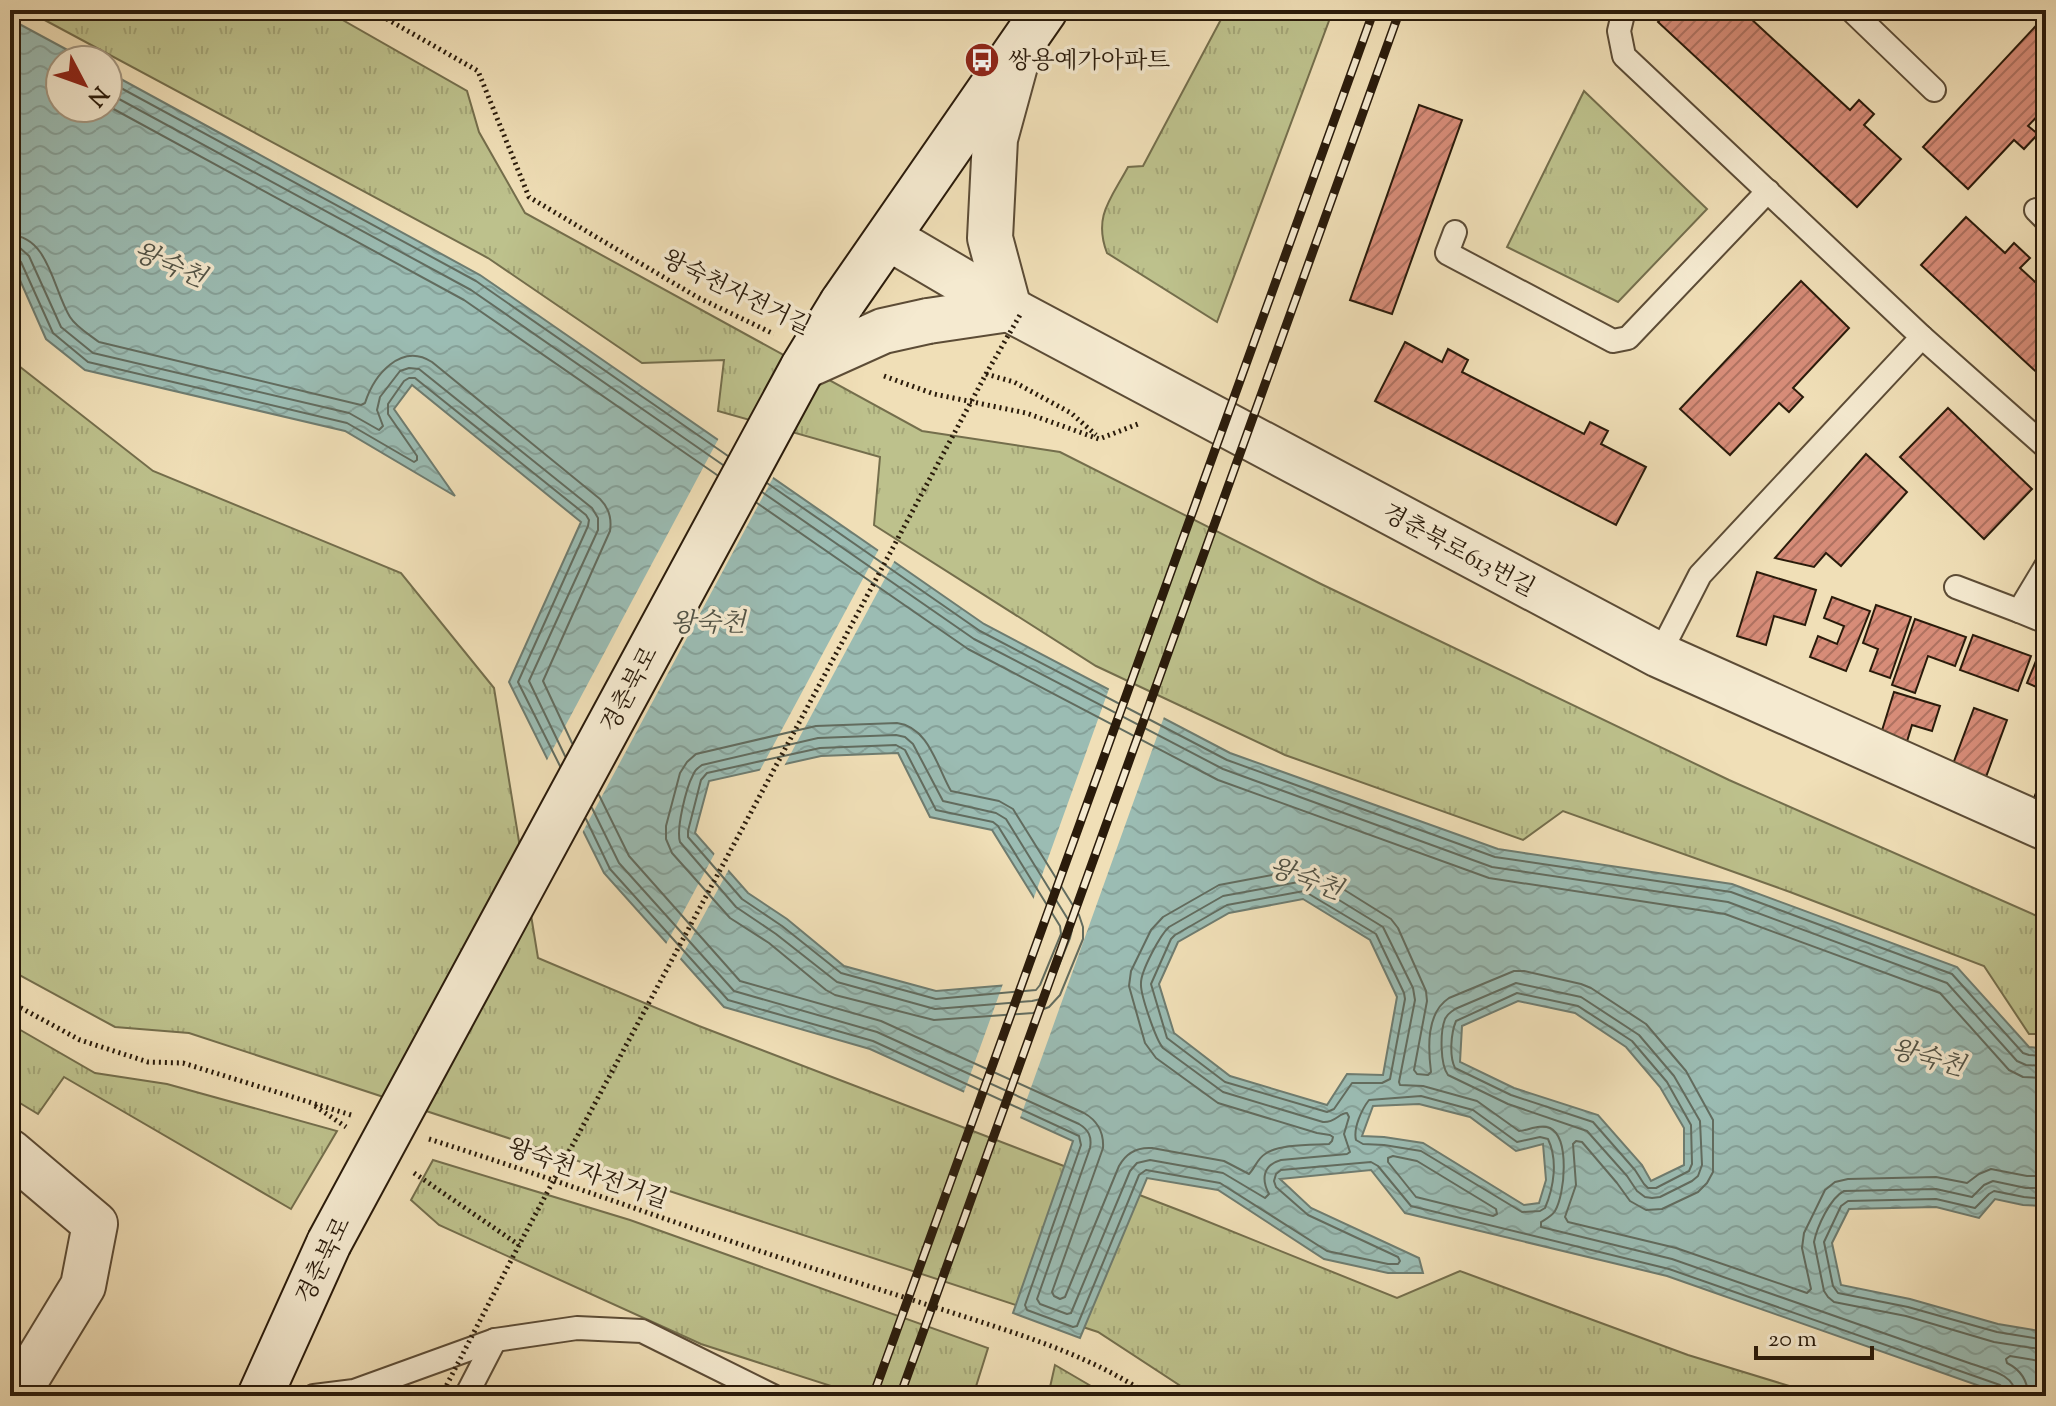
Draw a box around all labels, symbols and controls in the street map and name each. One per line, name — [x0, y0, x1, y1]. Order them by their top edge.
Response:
bus stop icon: 쌍용예가아파트 — [963, 41, 1001, 79]
north arrow — [44, 44, 124, 124]
place label: 쌍용예가아파트 — [1008, 45, 1170, 79]
text: N — [79, 78, 115, 113]
water label: 왕숙천 — [127, 235, 213, 299]
street label: 왕숙천자전거길 — [656, 243, 817, 345]
street label: 경춘북로613번길 — [1376, 497, 1540, 606]
water label: 왕숙천 — [670, 606, 748, 643]
street label: 경춘북로 — [594, 641, 668, 739]
water label: 왕숙천 — [1263, 850, 1349, 911]
water label: 왕숙천 — [1886, 1032, 1970, 1088]
street label: 왕숙천 자전거길 — [503, 1132, 672, 1218]
street label: 경춘북로 — [289, 1212, 360, 1310]
scale bar — [1756, 1310, 1872, 1360]
text: 20 m — [1768, 1323, 1817, 1357]

